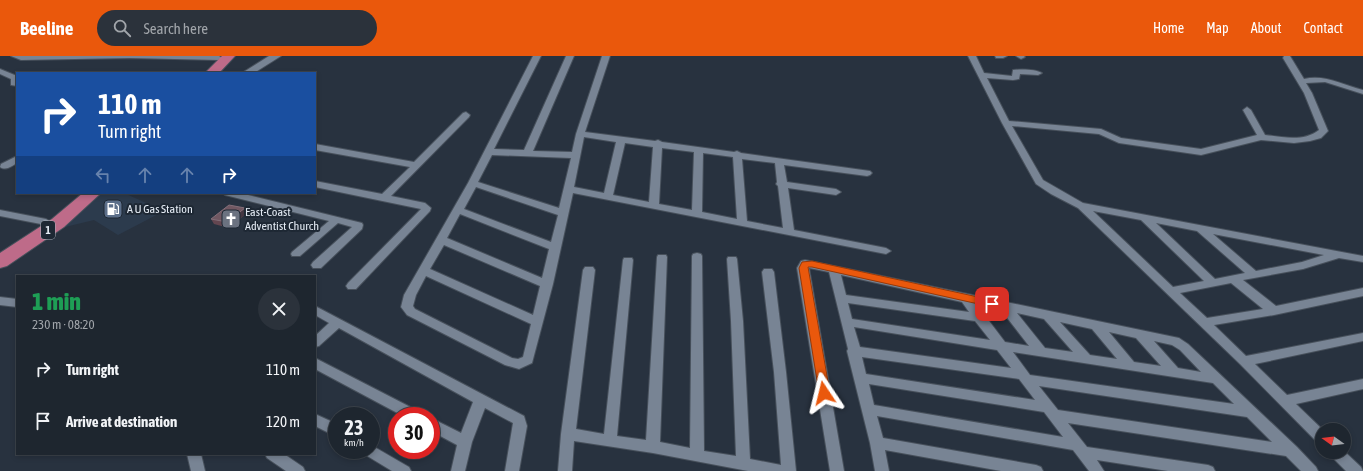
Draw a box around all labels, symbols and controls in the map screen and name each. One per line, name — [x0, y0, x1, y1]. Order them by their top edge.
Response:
search box — [97, 10, 377, 46]
text: Beeline — [20, 17, 73, 39]
icon: search — [111, 17, 133, 39]
text: Search here — [143, 20, 208, 37]
text: Home — [1153, 20, 1184, 36]
text: Map — [1206, 20, 1229, 36]
text: About — [1251, 20, 1282, 36]
text: Contact — [1304, 20, 1343, 36]
icon: right — [32, 88, 84, 140]
text: 110 m — [98, 88, 161, 120]
text: Turn right — [98, 121, 161, 142]
icon: left — [92, 164, 114, 186]
icon: ahead — [134, 164, 156, 186]
icon: ahead — [176, 164, 198, 186]
icon: right — [218, 164, 240, 186]
fuel station icon: A U Gas Station — [102, 198, 124, 220]
place label: A U Gas Station — [127, 202, 193, 216]
place label: East-Coast Adventist Church — [245, 205, 319, 233]
church icon: East-Coast Adventist Church — [220, 208, 242, 230]
road number: 1 — [41, 221, 55, 239]
pin — [975, 287, 1009, 321]
text: 1 min — [32, 288, 81, 315]
button: close — [258, 288, 300, 330]
icon: arrive — [981, 293, 1003, 315]
text: 230 m · 08:20 — [32, 317, 95, 332]
icon: right — [32, 358, 54, 380]
text: Turn right — [66, 361, 119, 378]
text: 110 m — [266, 361, 300, 378]
position arrow — [803, 372, 845, 414]
speed limit sign: 30 — [388, 407, 440, 459]
icon: arrive — [32, 410, 54, 432]
text: Arrive at destination — [66, 413, 177, 430]
text: 120 m — [266, 413, 300, 430]
text: 23 — [345, 416, 363, 439]
north arrow — [1315, 423, 1351, 459]
map controls — [1315, 423, 1351, 459]
text: km/h — [344, 437, 364, 448]

